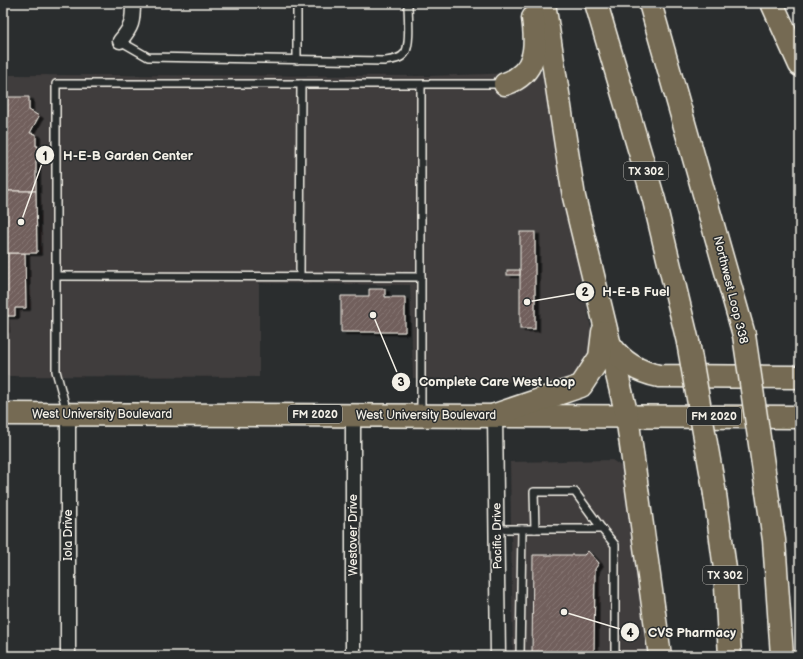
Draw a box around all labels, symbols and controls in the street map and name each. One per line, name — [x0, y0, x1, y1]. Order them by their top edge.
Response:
callout: H-E-B Garden Center — [35, 143, 201, 168]
text: H-E-B Garden Center — [63, 148, 194, 164]
text: 1 — [42, 149, 48, 164]
road number: TX 302 — [624, 162, 668, 180]
street label: Northwest Loop 338 — [710, 235, 751, 346]
callout: H-E-B Fuel — [575, 279, 678, 304]
text: H-E-B Fuel — [602, 284, 670, 300]
text: 2 — [581, 285, 589, 300]
callout: Complete Care West Loop — [391, 369, 583, 394]
text: Complete Care West Loop — [419, 374, 576, 390]
text: 3 — [397, 375, 405, 390]
road number: FM 2020 — [288, 405, 342, 423]
street label: West University Boulevard — [32, 407, 172, 422]
road number: FM 2020 — [687, 407, 741, 425]
street label: West University Boulevard — [356, 408, 496, 423]
street label: Westover Drive — [346, 494, 361, 576]
street label: Pacific Drive — [489, 502, 506, 569]
street label: Iola Drive — [61, 509, 76, 561]
road number: TX 302 — [703, 566, 747, 584]
callout: CVS Pharmacy — [620, 620, 744, 645]
text: CVS Pharmacy — [648, 625, 736, 641]
text: 4 — [626, 626, 634, 641]

